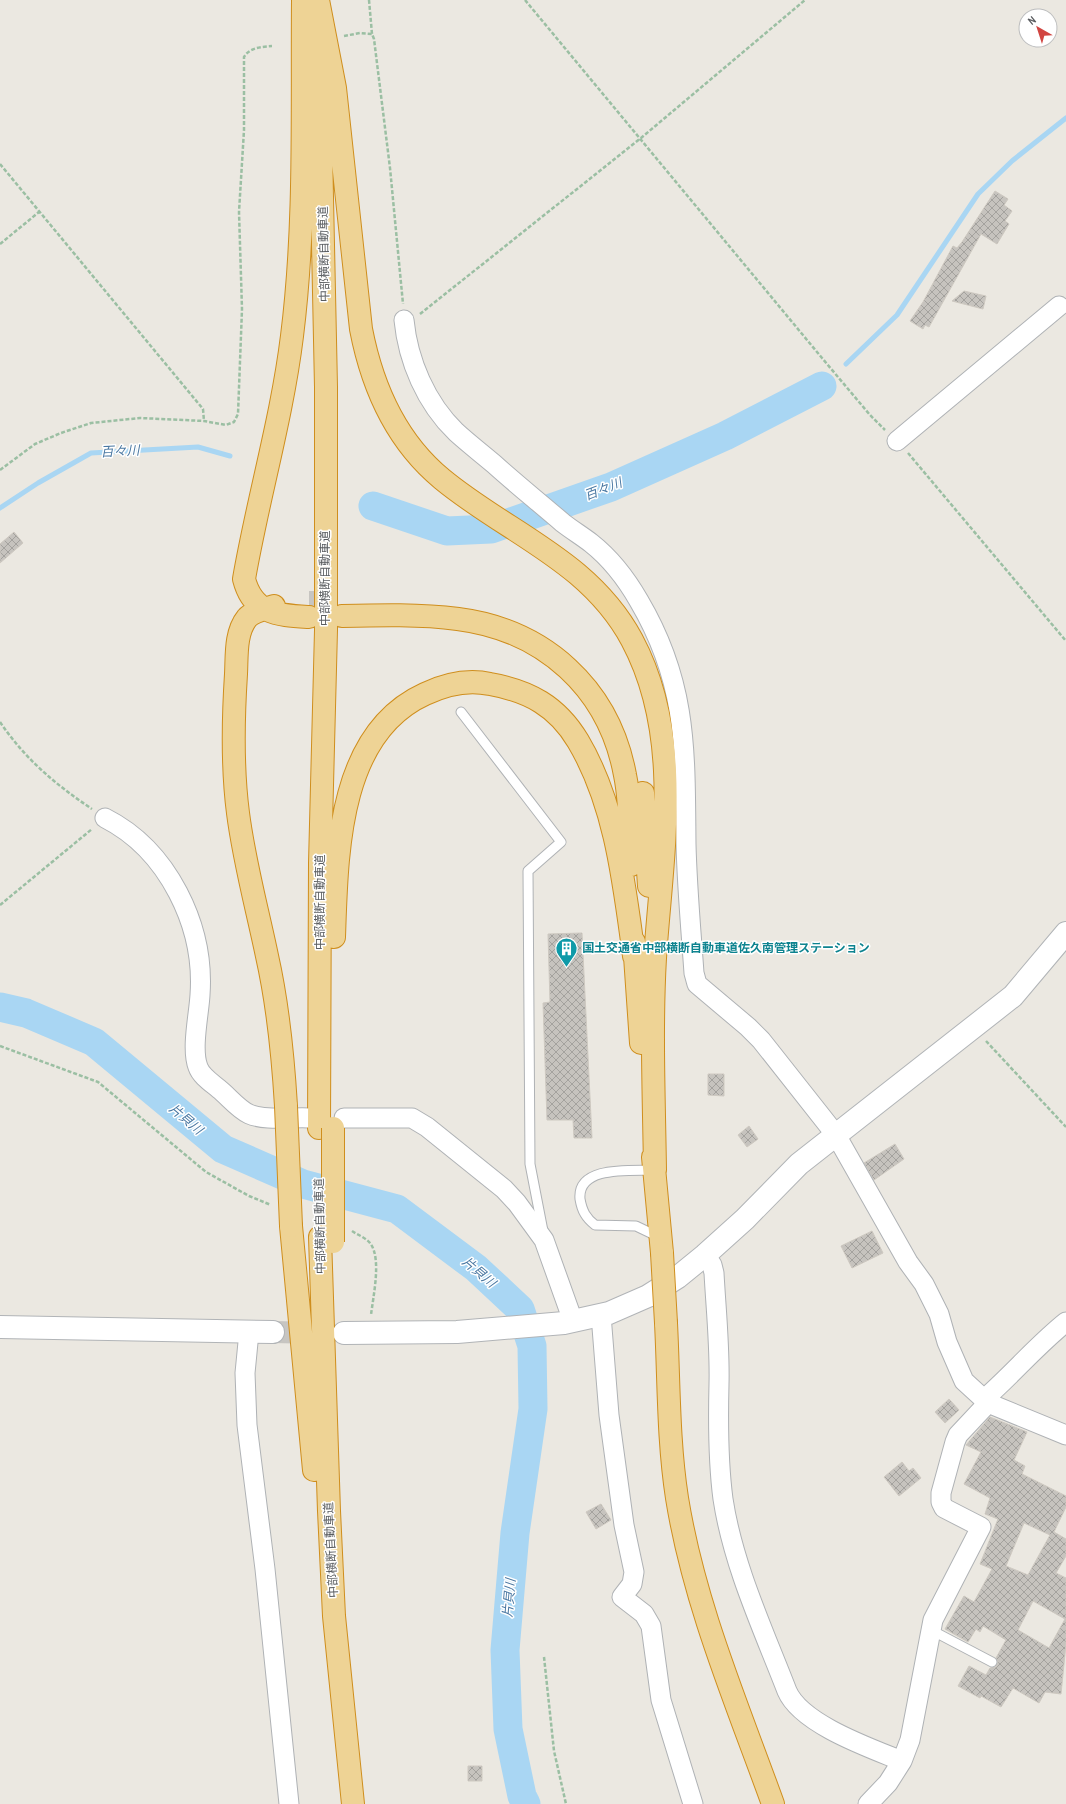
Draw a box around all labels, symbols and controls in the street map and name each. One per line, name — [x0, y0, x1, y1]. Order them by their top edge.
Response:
north arrow — [1018, 8, 1058, 48]
text: N — [1025, 13, 1039, 28]
street label: 中部横断自動車道 — [315, 206, 333, 302]
water label: 百々川 — [100, 441, 142, 461]
water label: 百々川 — [582, 473, 626, 504]
street label: 中部横断自動車道 — [317, 530, 333, 626]
street label: 中部横断自動車道 — [312, 854, 328, 950]
building icon: 国土交通省中部横断自動車道佐久南管理ステーション — [553, 935, 579, 968]
place label: 国土交通省中部横断自動車道佐久南管理ステーション — [582, 940, 870, 956]
water label: 片貝川 — [166, 1100, 208, 1139]
street label: 中部横断自動車道 — [311, 1178, 329, 1274]
water label: 片貝川 — [459, 1253, 501, 1292]
street label: 中部横断自動車道 — [320, 1502, 342, 1598]
water label: 片貝川 — [499, 1576, 519, 1618]

